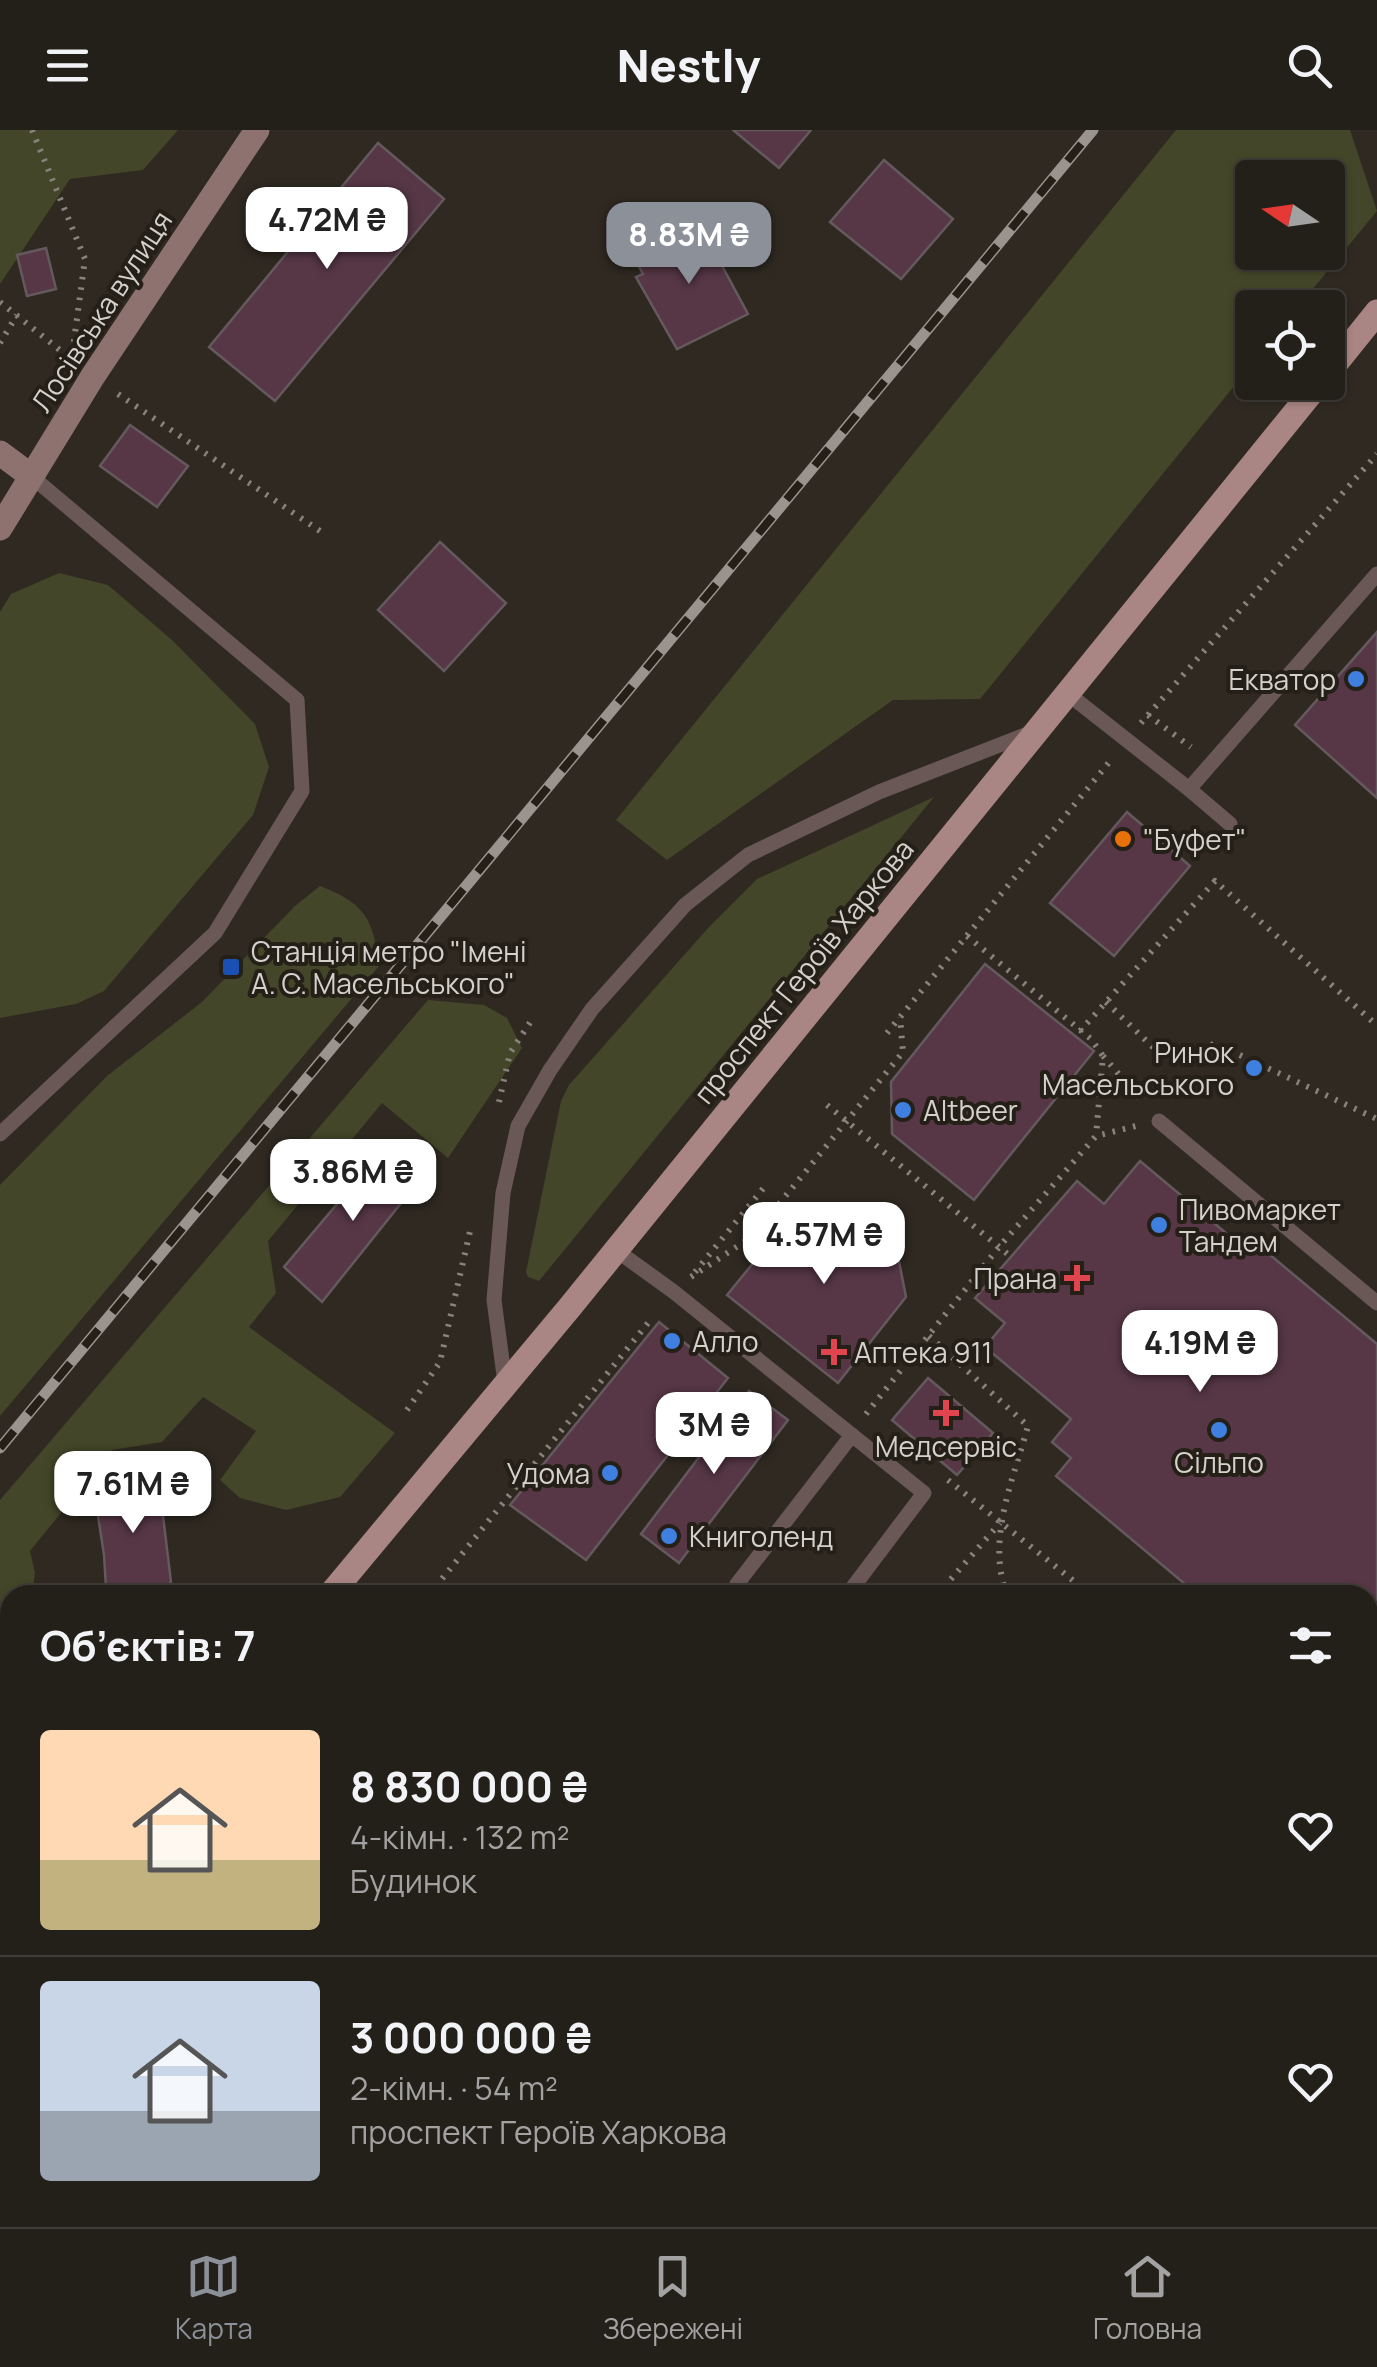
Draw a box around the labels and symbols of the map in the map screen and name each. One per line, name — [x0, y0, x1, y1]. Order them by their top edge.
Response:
north arrow — [1235, 160, 1345, 270]
pin: 4.72M ₴ — [235, 187, 419, 272]
pin: 8.83M ₴ — [597, 202, 781, 287]
street label: Лосівська вулиця — [22, 203, 180, 419]
place label: Екватор — [1229, 660, 1336, 698]
marker: Екватор — [1345, 668, 1367, 690]
place label: "Буфет" — [1143, 820, 1247, 858]
marker: "Буфет" — [1112, 828, 1134, 850]
street label: проспект Героїв Харкова — [684, 831, 922, 1111]
place label: Станція метро "Імені А. С. Масельського" — [251, 932, 526, 1002]
marker: Станція метро "Імені А. С. Масельського" — [220, 956, 242, 978]
place label: Ринок Масельського — [1042, 1033, 1235, 1103]
marker: Ринок Масельського — [1243, 1057, 1265, 1079]
place label: Altbeer — [923, 1091, 1018, 1129]
marker: Altbeer — [892, 1099, 914, 1121]
pin: 3.86M ₴ — [261, 1139, 445, 1224]
place label: Пивомаркет Тандем — [1179, 1190, 1341, 1260]
pin: 4.57M ₴ — [732, 1202, 916, 1287]
marker: Пивомаркет Тандем — [1148, 1214, 1170, 1236]
place label: Прана — [973, 1259, 1057, 1297]
marker: Прана — [1066, 1267, 1088, 1289]
pin: 4.19M ₴ — [1108, 1310, 1292, 1395]
place label: Алло — [692, 1322, 759, 1360]
marker: Алло — [661, 1330, 683, 1352]
place label: Аптека 911 — [854, 1333, 992, 1371]
marker: Аптека 911 — [823, 1341, 845, 1363]
pin: 3M ₴ — [655, 1392, 773, 1477]
marker: Медсервіс — [935, 1402, 957, 1424]
marker: Сільпо — [1208, 1419, 1230, 1441]
place label: Медсервіс — [875, 1427, 1017, 1465]
place label: Сільпо — [1174, 1443, 1264, 1481]
pin: 7.61M ₴ — [41, 1451, 225, 1536]
place label: Удома — [507, 1454, 590, 1492]
marker: Удома — [599, 1462, 621, 1484]
place label: Книголенд — [689, 1517, 833, 1555]
marker: Книголенд — [658, 1525, 680, 1547]

